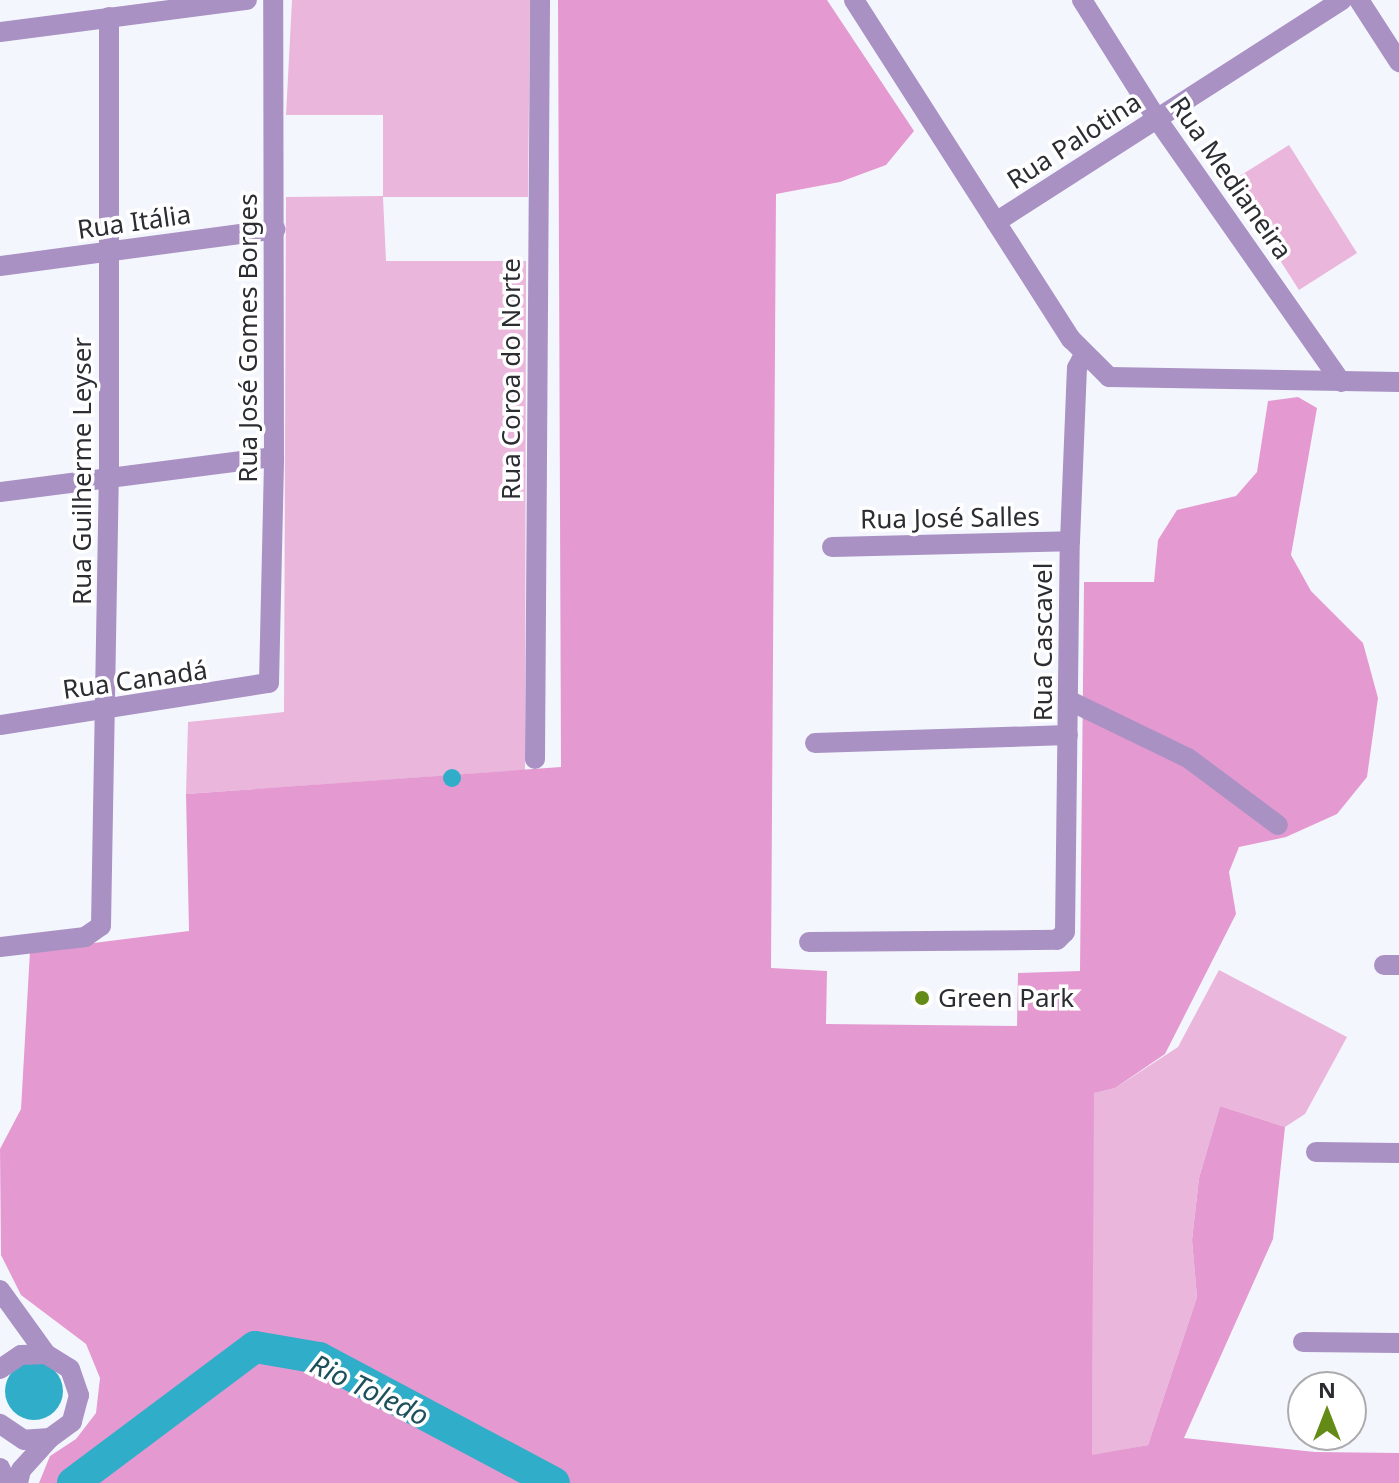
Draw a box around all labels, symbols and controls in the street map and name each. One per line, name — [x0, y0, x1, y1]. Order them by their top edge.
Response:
street label: Rua Palotina — [1001, 86, 1147, 196]
street label: Rua Medianeira — [1163, 91, 1299, 265]
street label: Rua José Gomes Borges — [232, 193, 264, 483]
street label: Rua Itália — [75, 199, 193, 245]
street label: Rua Coroa do Norte — [495, 258, 527, 500]
street label: Rua Guilherme Leyser — [66, 337, 98, 605]
street label: Rua José Salles — [860, 501, 1040, 535]
street label: Rua Cascavel — [1027, 563, 1059, 721]
street label: Rua Canadá — [61, 654, 209, 706]
place label: Green Park — [938, 982, 1074, 1014]
marker: Green Park — [913, 989, 931, 1007]
water label: Rio Toledo — [305, 1346, 435, 1432]
north arrow — [1287, 1371, 1367, 1451]
text: N — [1318, 1374, 1336, 1404]

